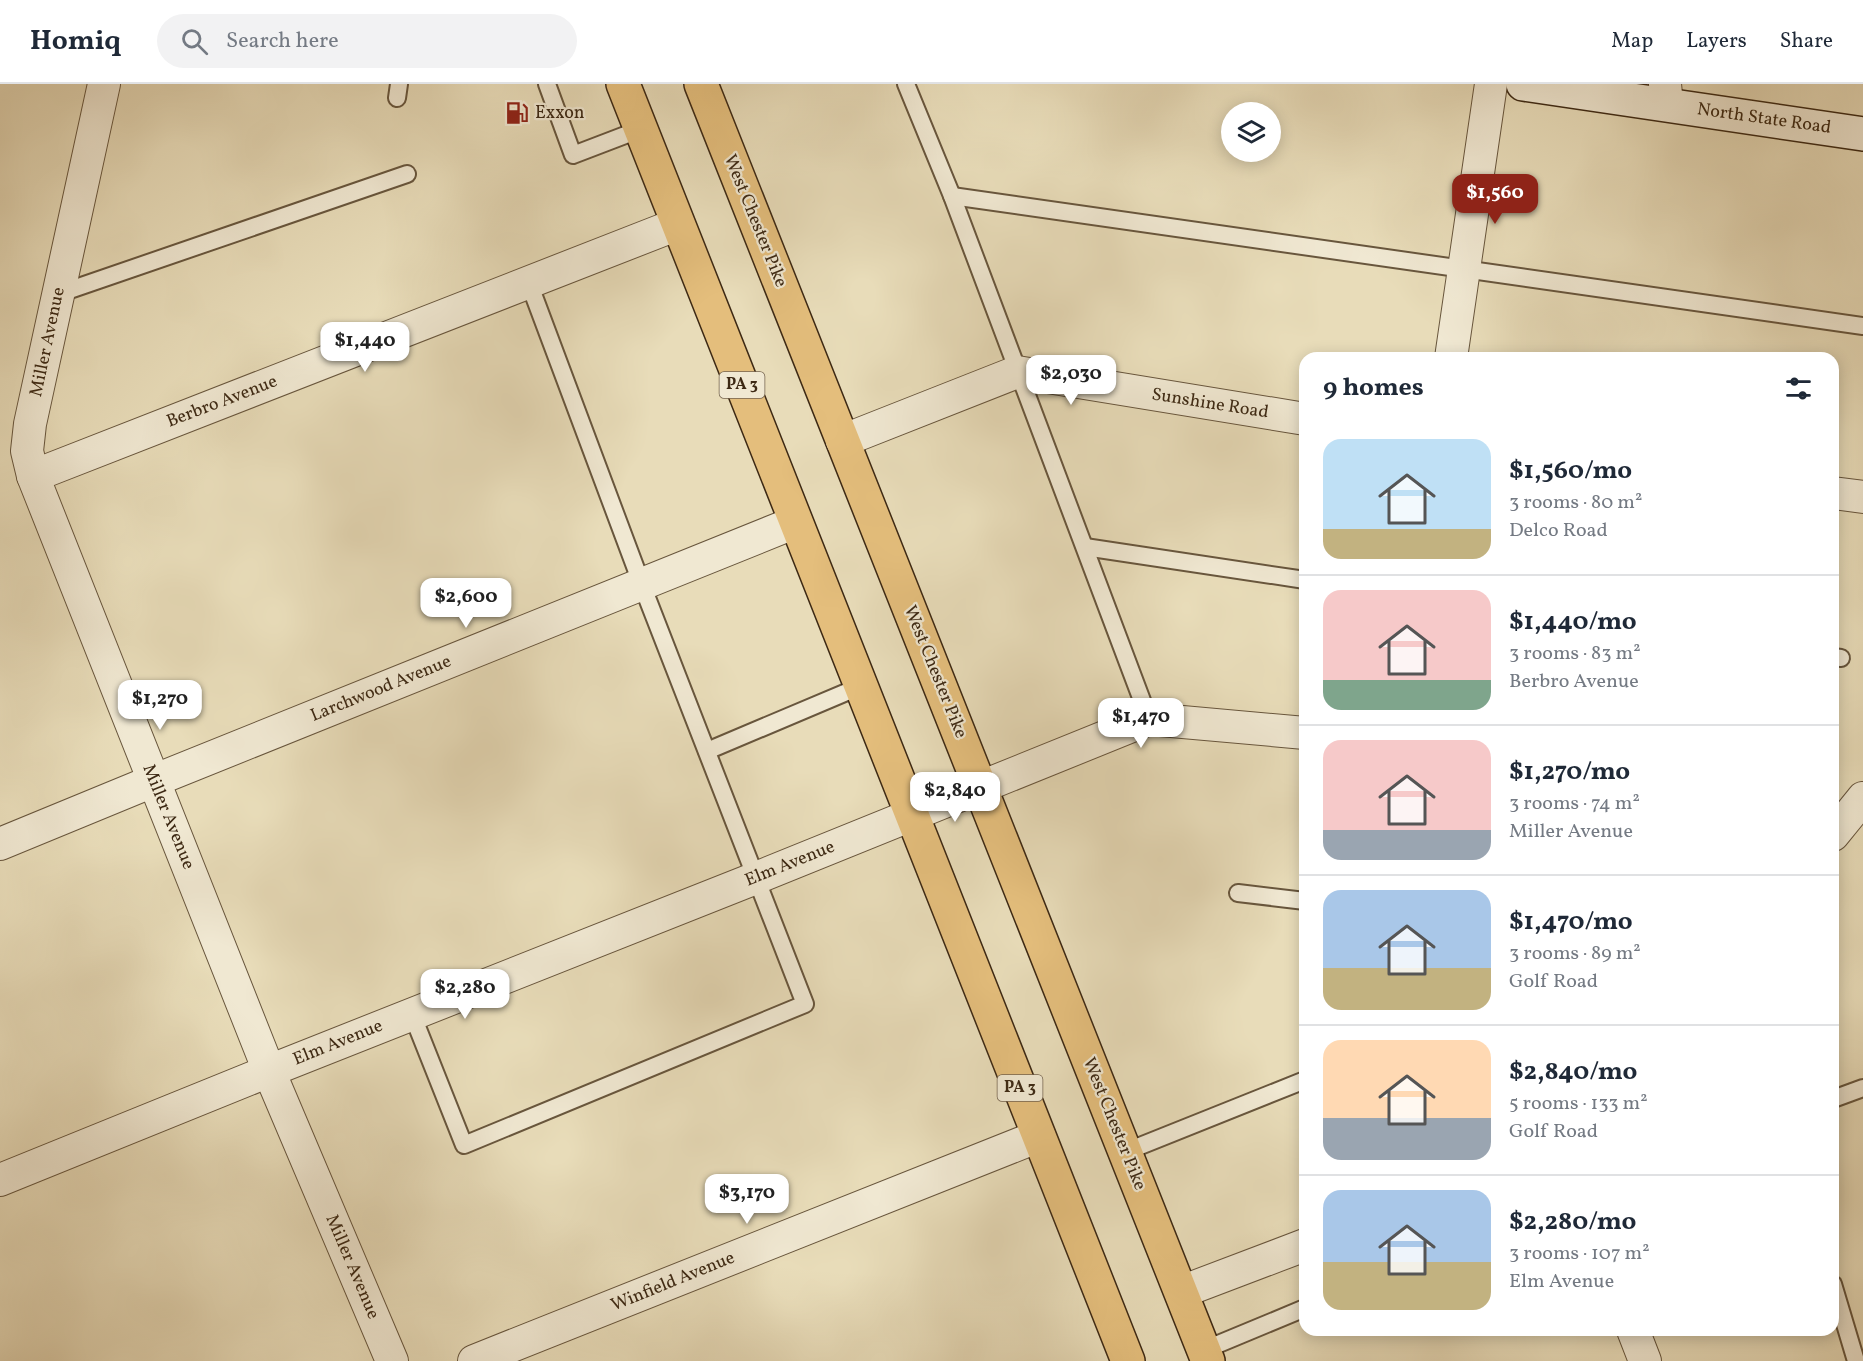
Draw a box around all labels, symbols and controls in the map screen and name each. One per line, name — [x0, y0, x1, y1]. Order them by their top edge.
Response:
search box — [157, 14, 577, 68]
text: Homiq — [30, 22, 121, 61]
icon: search — [178, 25, 211, 58]
text: Search here — [226, 26, 339, 57]
text: Map — [1611, 27, 1653, 56]
text: Layers — [1686, 27, 1747, 56]
text: Share — [1780, 27, 1833, 56]
street label: North State Road — [1695, 97, 1833, 141]
fuel station icon: Exxon — [504, 100, 530, 126]
place label: Exxon — [535, 101, 585, 126]
map controls — [1221, 102, 1281, 162]
button: layers — [1221, 102, 1281, 162]
street label: West Chester Pike — [717, 151, 793, 291]
pin: $1,560 — [1446, 174, 1544, 225]
text: $1,560 — [1466, 179, 1524, 207]
street label: Miller Avenue — [24, 285, 72, 399]
pin: $1,440 — [316, 322, 414, 373]
text: $1,440 — [334, 327, 396, 355]
pin: $2,030 — [1022, 355, 1120, 406]
text: $2,030 — [1040, 360, 1102, 388]
street label: Berbro Avenue — [163, 369, 281, 435]
text: 9 homes — [1323, 370, 1424, 406]
road number: PA 3 — [720, 372, 764, 398]
icon: filters — [1782, 372, 1815, 405]
street label: Sunshine Road — [1150, 382, 1270, 426]
text: $1,560/mo — [1509, 453, 1632, 489]
icon: home — [1371, 463, 1443, 535]
text: 3 rooms · 80 m² — [1509, 489, 1642, 517]
text: Delco Road — [1509, 517, 1608, 545]
pin: $2,600 — [417, 578, 515, 629]
text: $2,600 — [434, 583, 498, 611]
street label: West Chester Pike — [897, 602, 973, 742]
text: $1,440/mo — [1509, 604, 1637, 640]
icon: home — [1371, 614, 1443, 686]
text: 3 rooms · 83 m² — [1509, 640, 1641, 668]
street label: Larchwood Avenue — [307, 649, 455, 729]
text: Berbro Avenue — [1509, 668, 1639, 696]
pin: $1,270 — [111, 680, 209, 731]
text: $1,270 — [132, 685, 188, 713]
pin: $1,470 — [1092, 698, 1190, 749]
text: $1,470 — [1112, 703, 1170, 731]
text: $1,270/mo — [1509, 754, 1630, 790]
street label: Miller Avenue — [136, 761, 200, 873]
icon: home — [1371, 764, 1443, 836]
pin: $2,840 — [906, 772, 1004, 823]
text: $2,840 — [924, 777, 986, 805]
text: 3 rooms · 74 m² — [1509, 790, 1640, 818]
text: Miller Avenue — [1509, 818, 1633, 846]
street label: Elm Avenue — [741, 835, 839, 893]
text: $1,470/mo — [1509, 904, 1633, 940]
icon: home — [1371, 914, 1443, 986]
text: 3 rooms · 89 m² — [1509, 940, 1641, 968]
text: Golf Road — [1509, 968, 1598, 996]
pin: $2,280 — [416, 969, 514, 1020]
text: $2,280 — [435, 974, 495, 1002]
street label: Elm Avenue — [289, 1014, 387, 1072]
street label: West Chester Pike — [1076, 1054, 1152, 1194]
text: $2,840/mo — [1509, 1054, 1637, 1090]
icon: home — [1371, 1064, 1443, 1136]
road number: PA 3 — [998, 1075, 1042, 1101]
text: 5 rooms · 133 m² — [1509, 1090, 1648, 1118]
text: Golf Road — [1509, 1118, 1598, 1146]
pin: $3,170 — [698, 1174, 796, 1225]
text: $3,170 — [719, 1179, 775, 1207]
text: $2,280/mo — [1509, 1204, 1636, 1240]
street label: Miller Avenue — [319, 1211, 385, 1323]
icon: home — [1371, 1214, 1443, 1286]
text: 3 rooms · 107 m² — [1509, 1240, 1650, 1268]
street label: Winfield Avenue — [607, 1246, 739, 1318]
text: Elm Avenue — [1509, 1268, 1614, 1296]

